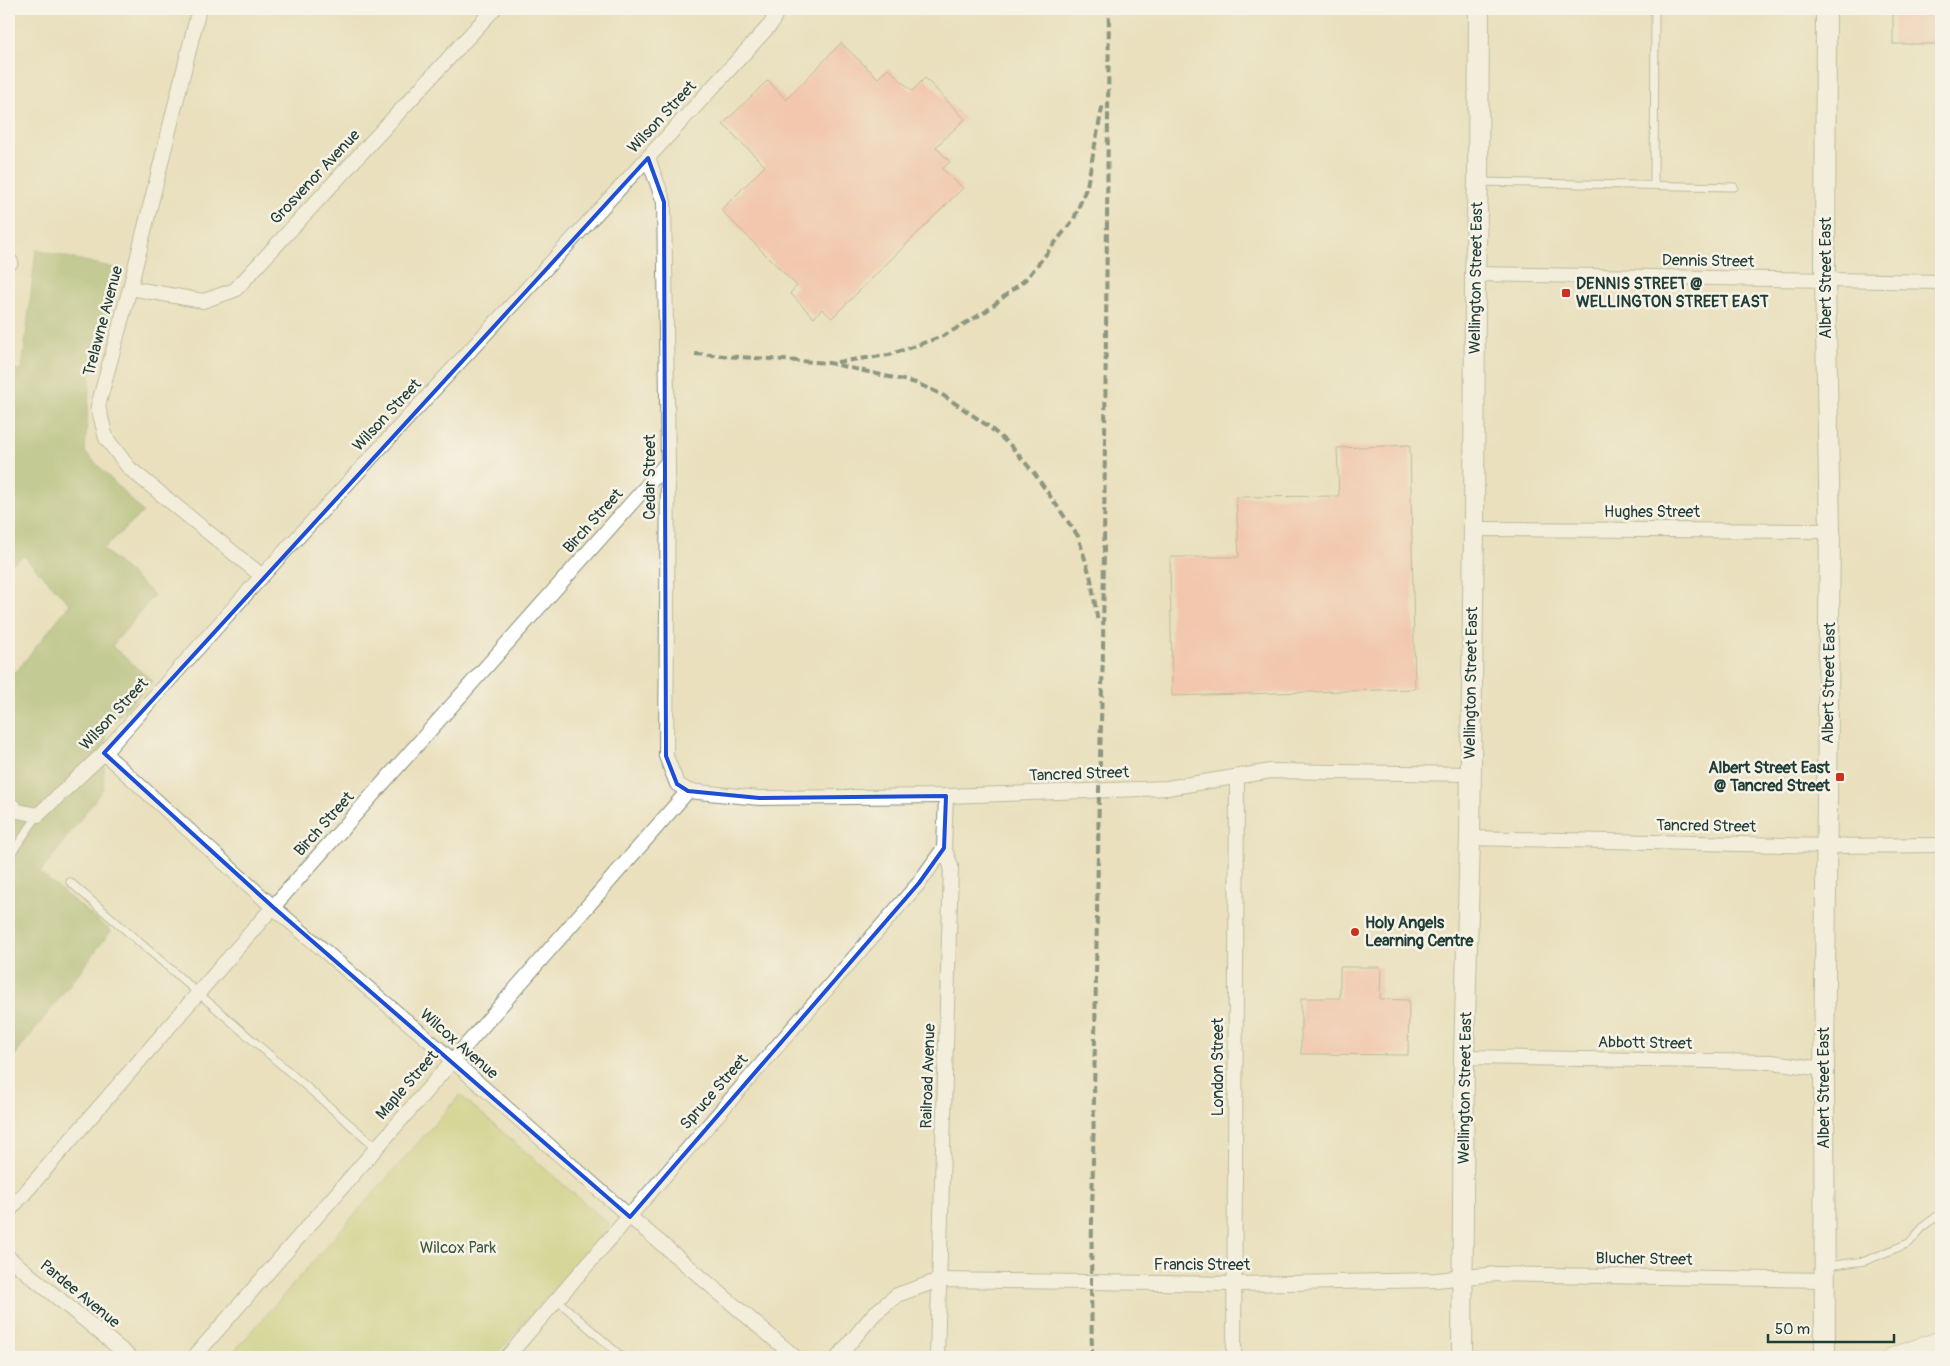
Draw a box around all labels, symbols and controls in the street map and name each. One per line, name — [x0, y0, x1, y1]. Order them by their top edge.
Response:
street label: Wilson Street — [623, 76, 701, 157]
street label: Grosvenor Avenue — [266, 125, 364, 229]
street label: Wellington Street East — [1465, 201, 1487, 354]
street label: Albert Street East — [1816, 217, 1836, 339]
street label: Dennis Street — [1662, 250, 1755, 272]
street label: Trelawne Avenue — [79, 264, 127, 378]
place label: DENNIS STREET @ WELLINGTON STREET EAST — [1576, 274, 1769, 312]
marker: DENNIS STREET @ WELLINGTON STREET EAST — [1560, 287, 1572, 299]
street label: Wilson Street — [348, 374, 426, 455]
street label: Cedar Street — [640, 434, 660, 520]
street label: Birch Street — [559, 484, 628, 557]
street label: Hughes Street — [1604, 502, 1700, 522]
street label: Wellington Street East — [1460, 606, 1482, 759]
street label: Albert Street East — [1818, 621, 1840, 744]
street label: Wilson Street — [75, 673, 153, 754]
place label: Albert Street East @ Tancred Street — [1708, 758, 1831, 796]
street label: Tancred Street — [1029, 762, 1130, 786]
marker: Albert Street East @ Tancred Street — [1834, 771, 1846, 783]
street label: Birch Street — [290, 787, 359, 860]
street label: Tancred Street — [1656, 815, 1757, 837]
place label: Holy Angels Learning Centre — [1365, 913, 1475, 951]
marker: Holy Angels Learning Centre — [1349, 926, 1361, 938]
street label: Wilcox Avenue — [416, 1004, 502, 1084]
street label: Wellington Street East — [1454, 1011, 1476, 1164]
street label: London Street — [1208, 1017, 1228, 1116]
street label: Railroad Avenue — [916, 1023, 940, 1129]
street label: Albert Street East — [1814, 1027, 1834, 1149]
street label: Abbott Street — [1598, 1032, 1693, 1054]
street label: Maple Street — [372, 1046, 443, 1124]
street label: Spruce Street — [676, 1050, 753, 1134]
park label: Wilcox Park — [420, 1238, 497, 1258]
street label: Blucher Street — [1595, 1248, 1693, 1270]
street label: Francis Street — [1154, 1255, 1251, 1275]
street label: Pardee Avenue — [36, 1256, 124, 1333]
scale bar — [1768, 1311, 1894, 1343]
text: 50 m — [1775, 1320, 1810, 1339]

